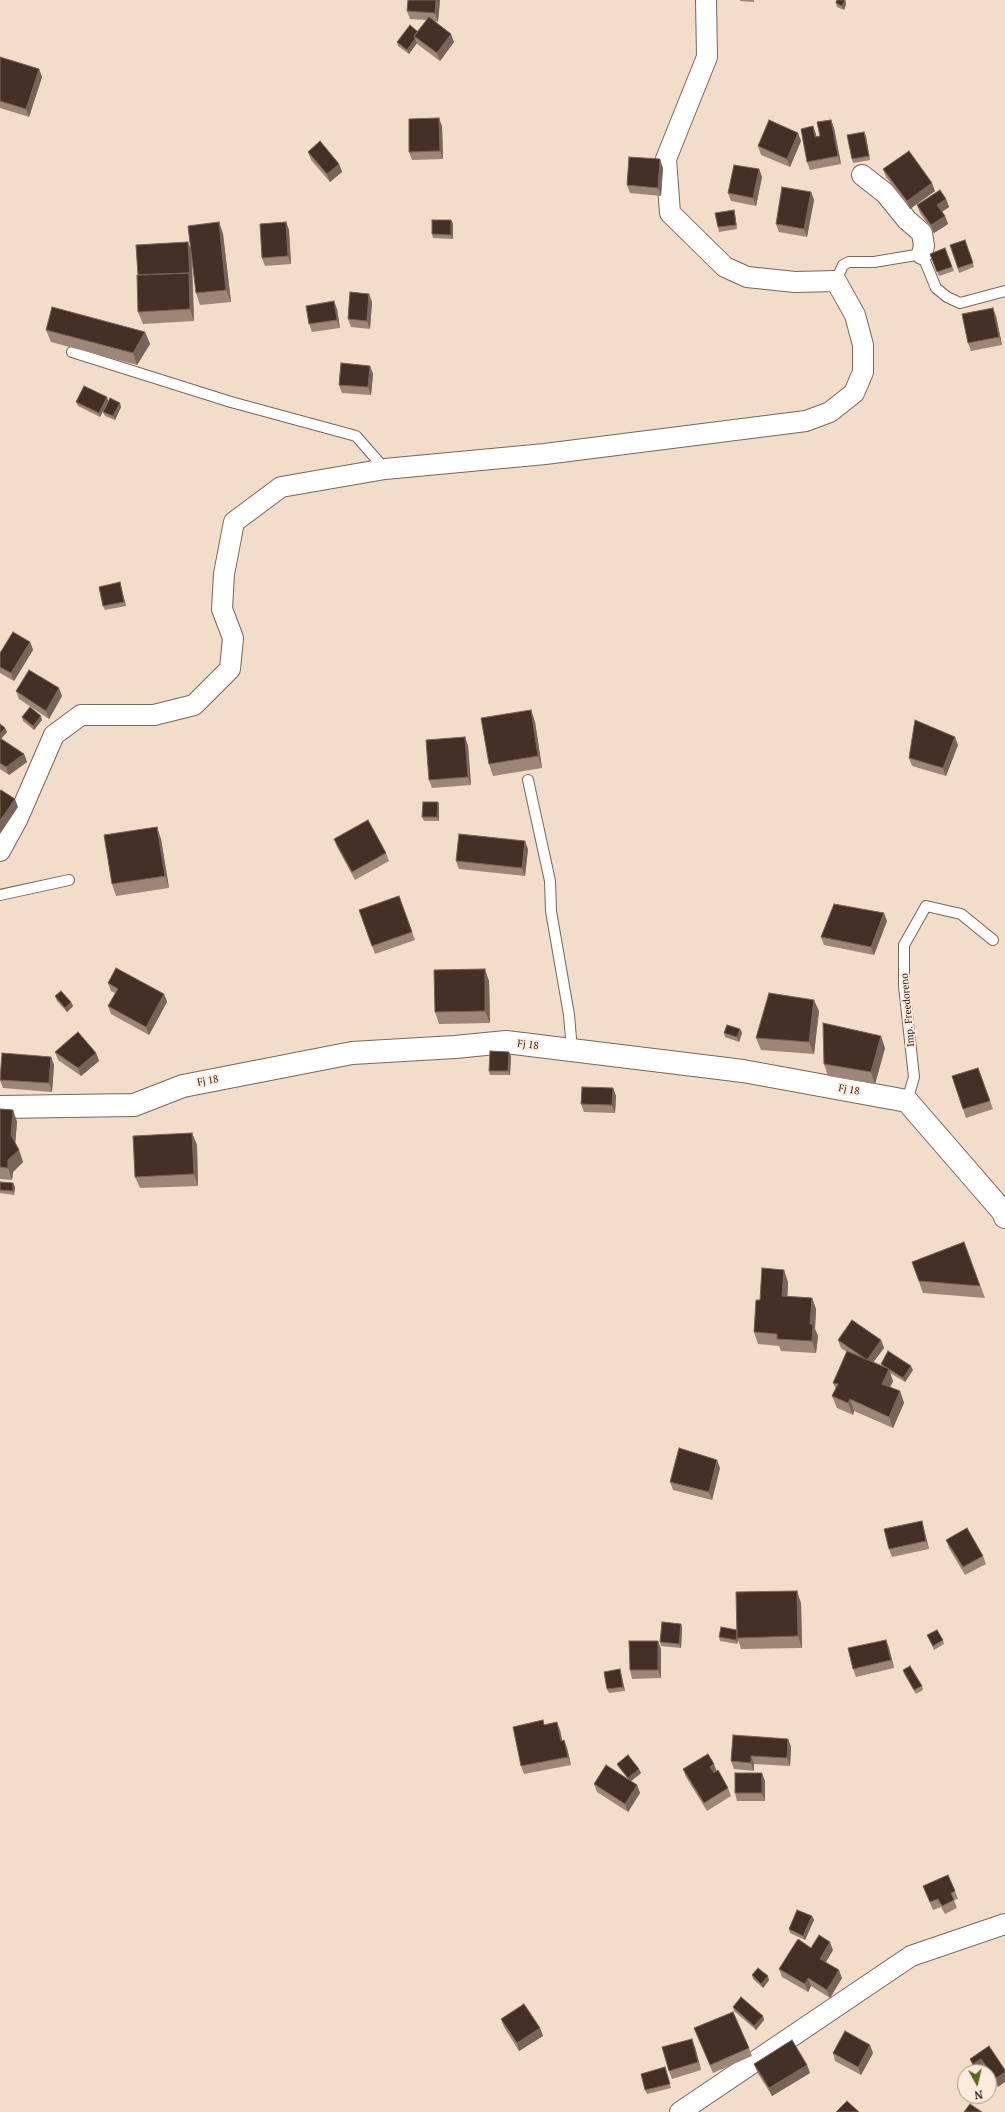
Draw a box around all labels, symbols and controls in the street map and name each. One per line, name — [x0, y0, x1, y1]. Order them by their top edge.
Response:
street label: Imp. Freedoreno — [899, 973, 917, 1047]
street label: Fj 18 — [517, 1038, 539, 1052]
street label: Fj 18 — [196, 1073, 220, 1089]
street label: Fj 18 — [837, 1082, 861, 1098]
north arrow — [957, 2064, 997, 2104]
text: N — [973, 2087, 984, 2102]

